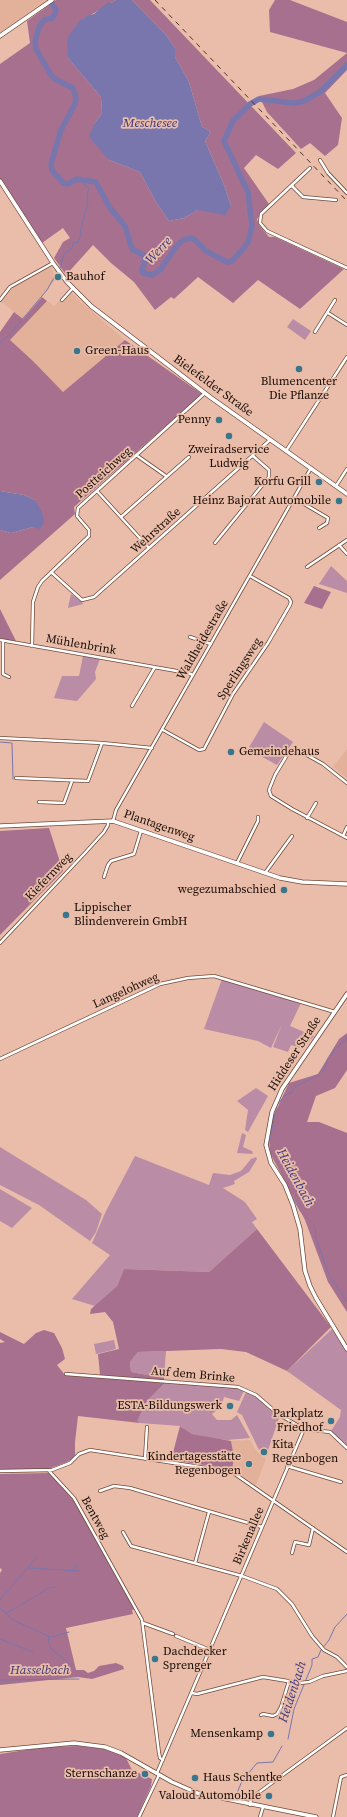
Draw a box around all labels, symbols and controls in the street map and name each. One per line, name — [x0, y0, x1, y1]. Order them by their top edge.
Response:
water label: Meschesee — [123, 116, 177, 132]
water label: Werre — [143, 234, 175, 268]
place label: Bauhof — [66, 270, 105, 284]
marker: Bauhof — [53, 272, 63, 282]
place label: Green-Haus — [85, 344, 149, 358]
marker: Green-Haus — [72, 346, 82, 356]
street label: Bielefelder Straße — [170, 352, 256, 420]
marker: Blumencenter Die Pflanze — [294, 364, 304, 374]
place label: Blumencenter Die Pflanze — [261, 375, 337, 403]
place label: Penny — [178, 413, 211, 427]
marker: Penny — [214, 415, 224, 425]
marker: Zweiradservice Ludwig — [224, 431, 234, 441]
place label: Zweiradservice Ludwig — [189, 443, 269, 471]
street label: Postteichweg — [73, 444, 135, 502]
place label: Korfu Grill — [254, 475, 311, 489]
marker: Korfu Grill — [314, 477, 324, 487]
place label: Heinz Bajorat Automobile — [193, 494, 331, 508]
marker: Heinz Bajorat Automobile — [334, 496, 344, 506]
street label: Wehrstraße — [128, 505, 184, 557]
street label: Waldheidestraße — [174, 597, 232, 683]
street label: Mühlenbrink — [45, 632, 117, 658]
street label: Sperlingsweg — [215, 635, 265, 703]
place label: Gemeindehaus — [239, 745, 319, 759]
marker: Gemeindehaus — [226, 747, 236, 757]
street label: Plantagenweg — [122, 807, 196, 845]
street label: Kiefernweg — [23, 850, 75, 904]
place label: wegezumabschied — [178, 883, 276, 897]
marker: wegezumabschied — [279, 885, 289, 895]
place label: Lippischer Blindenverein GmbH — [74, 901, 187, 929]
marker: Lippischer Blindenverein GmbH — [61, 910, 71, 920]
street label: Langelohweg — [91, 970, 161, 1012]
street label: Hiddeser Straße — [265, 1014, 325, 1094]
water label: Heidenbach — [273, 1146, 317, 1210]
street label: Auf dem Brinke — [150, 1364, 236, 1386]
place label: ESTA-Bildungswerk — [117, 1399, 222, 1413]
marker: ESTA-Bildungswerk — [225, 1401, 235, 1411]
place label: Parkplatz Friedhof — [273, 1407, 323, 1435]
marker: Parkplatz Friedhof — [326, 1416, 336, 1426]
place label: Kita Regenbogen — [272, 1438, 338, 1466]
marker: Kita Regenbogen — [259, 1447, 269, 1457]
place label: Kindertagesstätte Regenbogen — [147, 1450, 241, 1478]
marker: Kindertagesstätte Regenbogen — [244, 1459, 254, 1469]
street label: Bentweg — [78, 1494, 112, 1542]
street label: Birkenallee — [230, 1505, 268, 1567]
place label: Dachdecker Sprenger — [163, 1645, 227, 1673]
marker: Dachdecker Sprenger — [150, 1654, 160, 1664]
water label: Heidenbach — [276, 1659, 310, 1725]
water label: Hasselbach — [10, 1663, 70, 1679]
place label: Mensenkamp — [190, 1727, 263, 1741]
marker: Mensenkamp — [266, 1729, 276, 1739]
place label: Sternschanze — [66, 1767, 137, 1781]
marker: Sternschanze — [140, 1769, 150, 1779]
place label: Haus Schentke — [203, 1771, 282, 1785]
marker: Haus Schentke — [190, 1773, 200, 1783]
place label: Valoud Automobile — [159, 1789, 261, 1803]
marker: Valoud Automobile — [264, 1791, 274, 1801]

